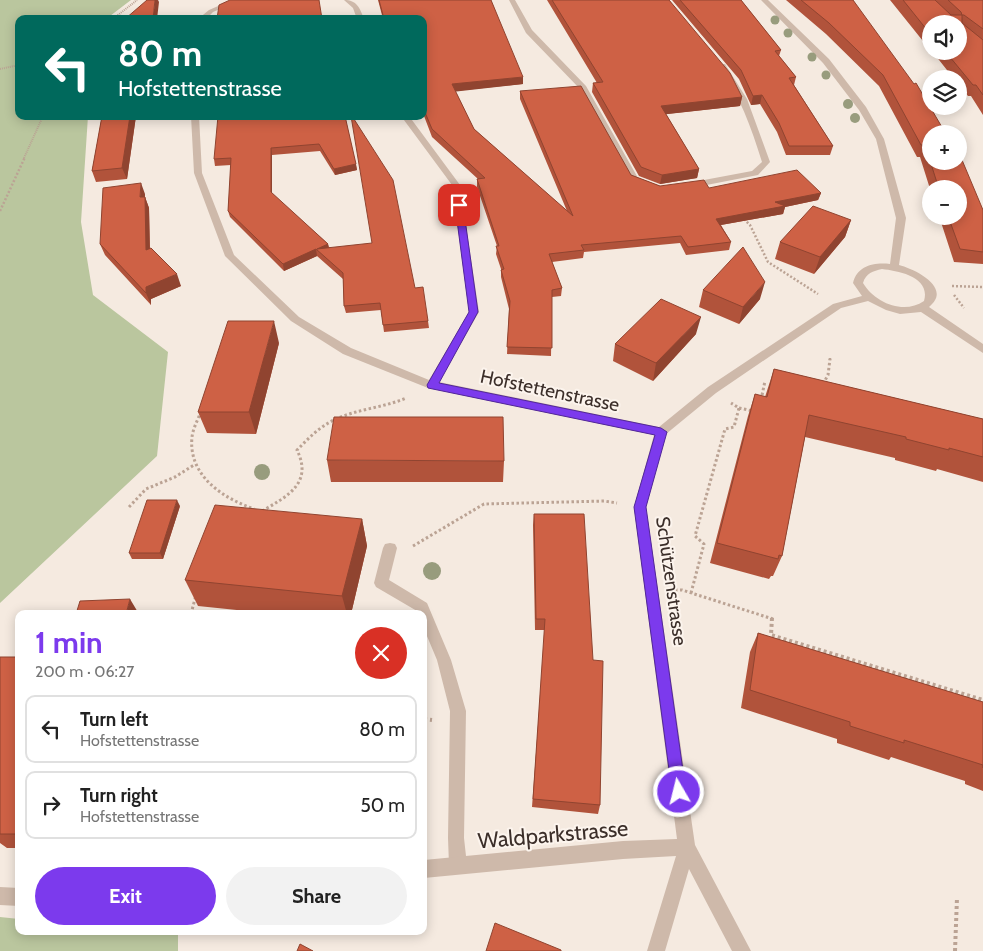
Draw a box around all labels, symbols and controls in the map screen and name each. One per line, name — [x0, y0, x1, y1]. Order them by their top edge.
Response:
map controls — [922, 15, 967, 225]
button: sound — [922, 15, 967, 60]
text: 80 m — [118, 32, 202, 75]
icon: left — [35, 35, 100, 100]
button: layers — [922, 70, 967, 115]
text: Hofstettenstrasse — [118, 75, 282, 102]
button: + — [922, 125, 967, 170]
button: − — [922, 180, 967, 225]
pin — [438, 184, 480, 226]
icon: arrive — [445, 191, 473, 219]
street label: Hofstettenstrasse — [478, 365, 622, 417]
street label: Schützenstrasse — [651, 515, 692, 647]
text: 1 min — [35, 624, 103, 661]
button: close — [355, 627, 407, 679]
text: 200 m · 06:27 — [35, 662, 134, 681]
text: Turn left — [80, 708, 148, 731]
icon: left — [37, 715, 65, 743]
text: 80 m — [359, 718, 405, 741]
text: Hofstettenstrasse — [80, 731, 199, 750]
position arrow — [652, 765, 704, 817]
text: Turn right — [80, 784, 158, 807]
icon: right — [37, 791, 65, 819]
text: 50 m — [361, 794, 405, 817]
text: Hofstettenstrasse — [80, 807, 199, 826]
street label: Waldparkstrasse — [477, 814, 629, 855]
button: Exit — [35, 867, 216, 925]
button: Share — [226, 867, 407, 925]

